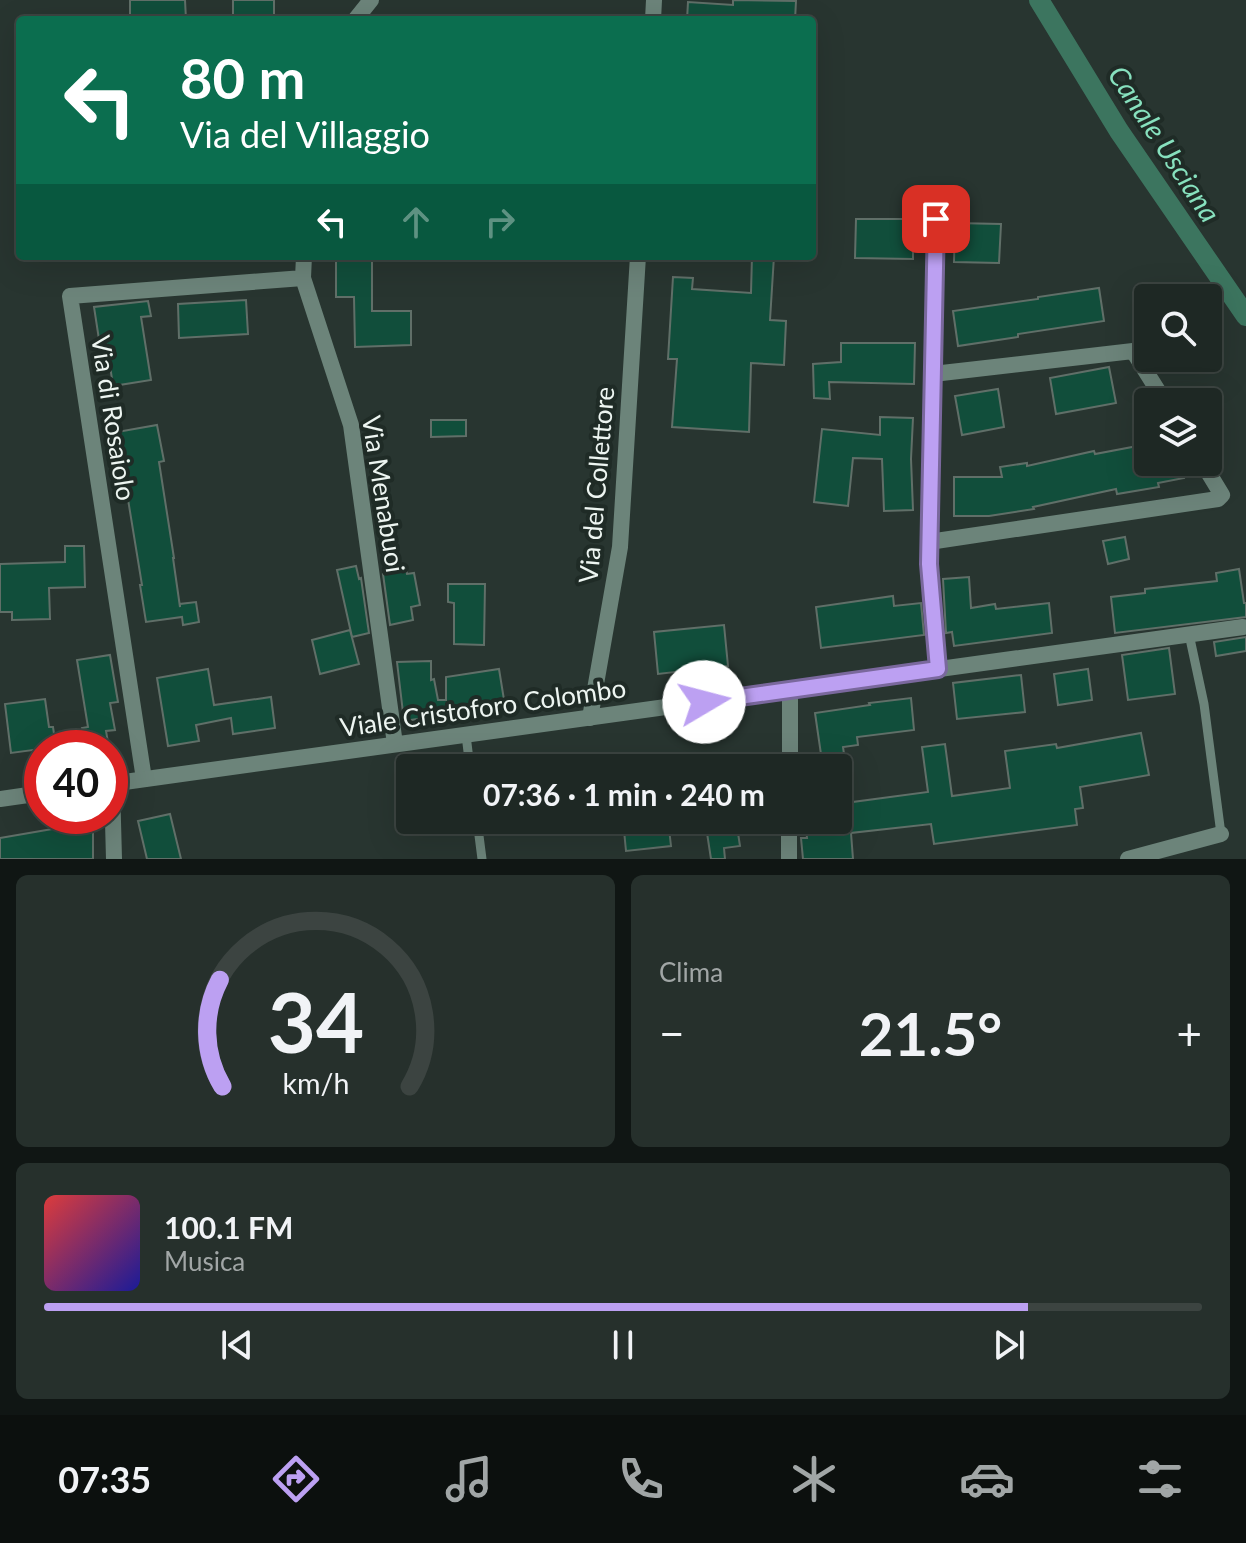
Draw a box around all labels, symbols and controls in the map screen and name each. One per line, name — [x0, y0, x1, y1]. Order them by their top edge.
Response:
text: 80 m — [180, 44, 305, 111]
icon: left — [48, 48, 152, 152]
water label: Canale Usciana — [1102, 59, 1228, 228]
text: Via del Villaggio — [180, 112, 430, 156]
pin — [902, 185, 970, 253]
icon: arrive — [914, 197, 958, 241]
icon: left — [310, 200, 354, 244]
icon: ahead — [394, 200, 438, 244]
icon: right — [478, 200, 522, 244]
map controls — [1134, 284, 1222, 476]
button: search — [1134, 284, 1222, 372]
street label: Via di Rosaiolo — [85, 333, 143, 503]
street label: Via del Collettore — [571, 385, 621, 585]
button: layers — [1134, 388, 1222, 476]
street label: Via Menabuoi — [356, 413, 412, 575]
position arrow — [662, 660, 746, 744]
street label: Viale Cristoforo Colombo — [338, 671, 628, 743]
speed limit sign: 40 — [24, 730, 128, 834]
text: 07:36 · 1 min · 240 m — [483, 776, 765, 812]
text: Clima — [659, 956, 723, 988]
text: 34 — [267, 971, 364, 1071]
text: 21.5° — [859, 997, 1002, 1069]
text: − — [659, 1007, 685, 1059]
text: + — [1176, 1007, 1202, 1059]
text: km/h — [282, 1066, 349, 1100]
text: 100.1 FM — [164, 1209, 293, 1245]
text: Musica — [164, 1245, 245, 1277]
icon: previous — [215, 1323, 259, 1367]
icon: pause — [601, 1323, 645, 1367]
icon: next — [987, 1323, 1031, 1367]
icon: directions — [268, 1451, 324, 1507]
icon: music — [441, 1451, 497, 1507]
icon: phone — [613, 1451, 669, 1507]
icon: climate — [786, 1451, 842, 1507]
icon: car — [959, 1451, 1015, 1507]
icon: filters — [1132, 1451, 1188, 1507]
text: 07:35 — [58, 1457, 151, 1501]

